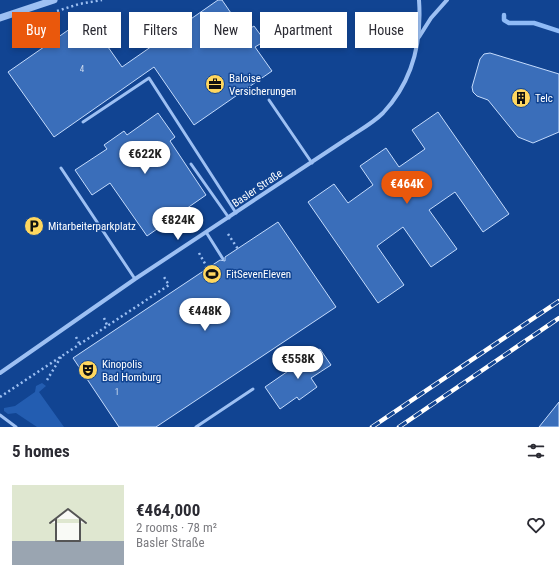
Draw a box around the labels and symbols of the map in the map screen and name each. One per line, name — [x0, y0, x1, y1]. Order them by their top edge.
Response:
house number: 4 — [80, 64, 85, 74]
place label: Baloise Versicherungen — [229, 72, 296, 98]
office icon: Baloise Versicherungen — [204, 73, 226, 95]
building icon: Telc — [510, 87, 532, 109]
place label: Telc — [535, 92, 553, 105]
pin: €622K — [117, 141, 173, 175]
street label: Basler Straße — [230, 167, 285, 210]
pin: €464K — [379, 171, 435, 205]
pin: €824K — [150, 207, 206, 241]
parking icon: Mitarbeiterparkplatz — [23, 215, 45, 237]
place label: Mitarbeiterparkplatz — [48, 220, 136, 233]
sports icon: FitSevenEleven — [201, 263, 223, 285]
place label: FitSevenEleven — [226, 268, 291, 281]
pin: €448K — [177, 298, 233, 332]
pin: €558K — [270, 346, 326, 380]
place label: Kinopolis Bad Homburg — [102, 358, 161, 384]
theatre icon: Kinopolis Bad Homburg — [77, 359, 99, 381]
house number: 1 — [115, 387, 119, 397]

